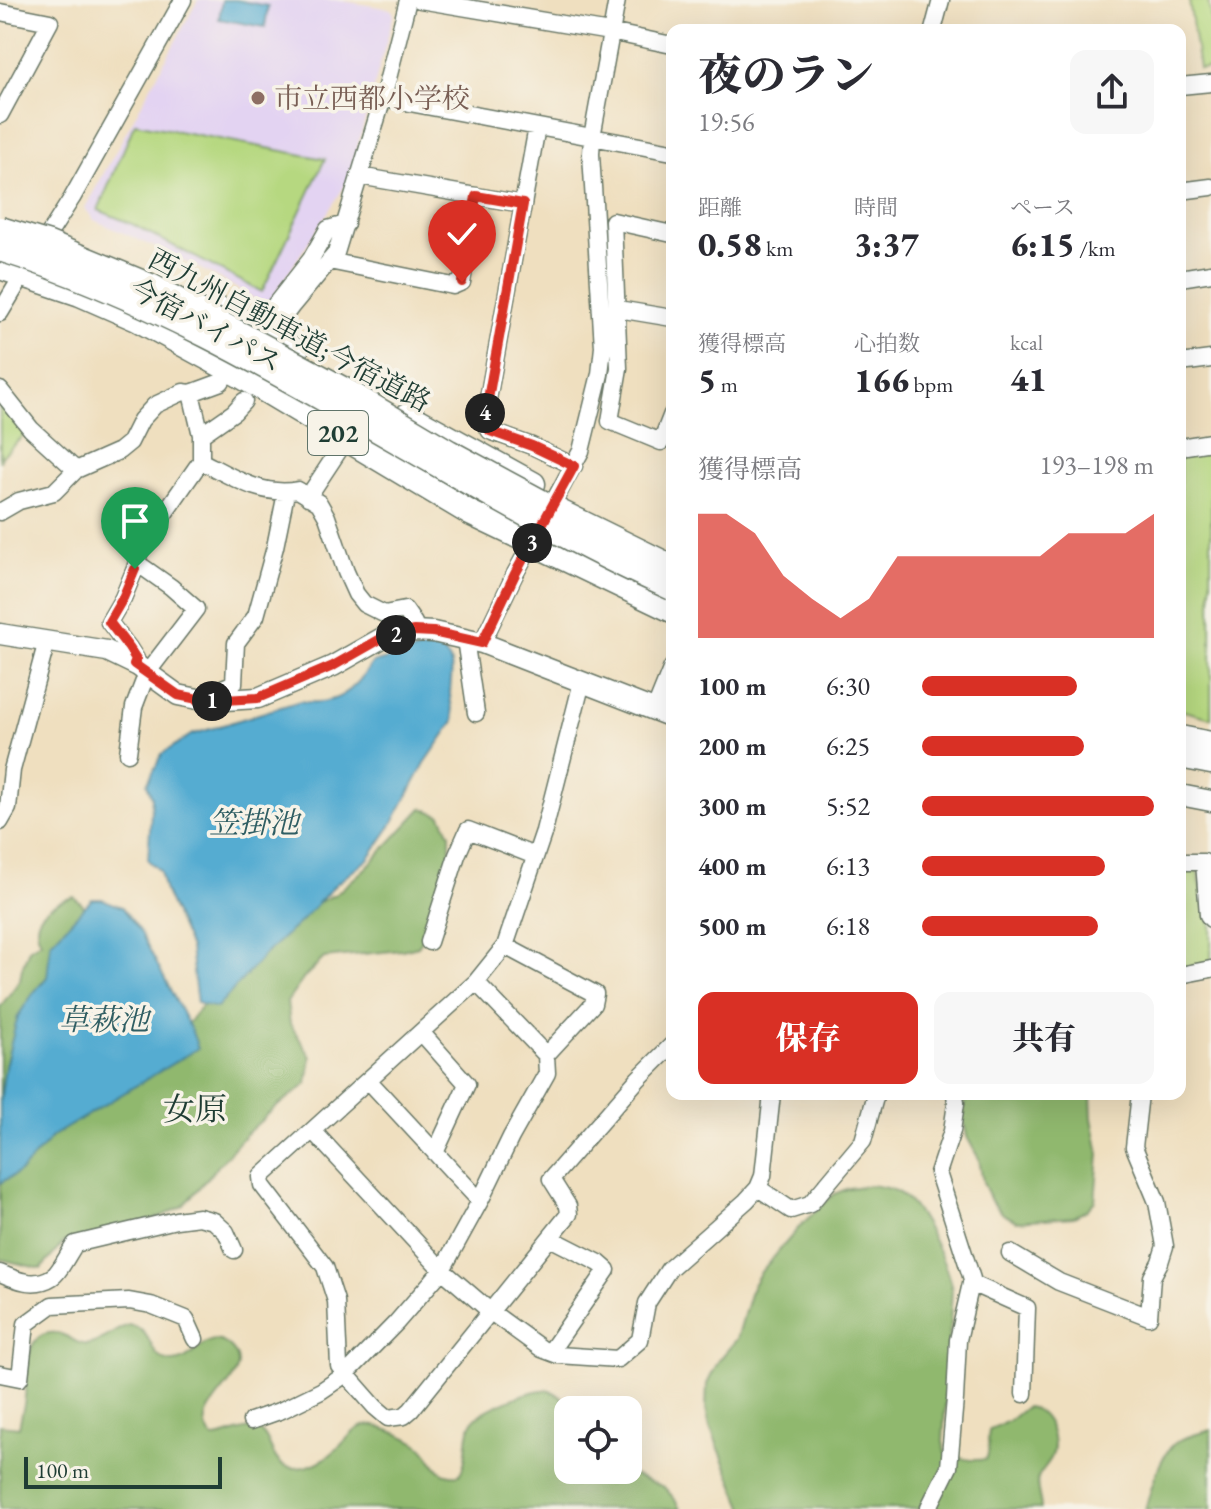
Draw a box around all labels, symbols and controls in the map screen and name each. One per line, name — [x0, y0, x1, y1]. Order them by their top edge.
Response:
text: 夜のラン — [698, 46, 874, 103]
button: share — [1070, 50, 1154, 134]
place label: 市立西都小学校 — [274, 80, 470, 116]
marker: 市立西都小学校 — [249, 89, 267, 107]
text: 19:56 — [698, 105, 754, 139]
text: 距離 — [698, 193, 742, 222]
text: 時間 — [854, 193, 898, 222]
text: ペース — [1010, 193, 1075, 222]
pin — [428, 200, 496, 282]
icon: check — [440, 212, 484, 256]
text: 0.58 — [698, 222, 762, 266]
text: 3:37 — [854, 222, 919, 266]
text: 6:15 — [1010, 222, 1075, 266]
text: km — [762, 234, 793, 263]
text: /km — [1075, 234, 1116, 263]
street label: 西九州自動車道;今宿道路 — [143, 240, 437, 420]
street label: 今宿バイパス — [124, 270, 288, 380]
text: kcal — [1010, 328, 1043, 357]
text: 獲得標高 — [698, 329, 786, 358]
text: 心拍数 — [854, 329, 920, 358]
text: 41 — [1010, 357, 1047, 401]
text: 5 — [698, 358, 716, 402]
text: 166 — [854, 358, 909, 402]
text: m — [716, 370, 738, 399]
text: bpm — [909, 370, 953, 399]
pin: 4 — [465, 393, 505, 433]
text: 4 — [479, 398, 491, 427]
road number: 202 — [308, 411, 368, 455]
text: 193–198 m — [1039, 448, 1154, 482]
text: 獲得標高 — [698, 452, 802, 486]
pin — [101, 487, 169, 569]
icon: arrive — [113, 499, 157, 543]
pin: 3 — [512, 523, 552, 563]
text: 3 — [526, 528, 538, 557]
pin: 2 — [376, 615, 416, 655]
text: 2 — [390, 620, 402, 649]
text: 100 m — [698, 669, 766, 703]
text: 6:30 — [826, 669, 870, 703]
pin: 1 — [192, 681, 232, 721]
text: 1 — [206, 686, 218, 715]
text: 200 m — [698, 729, 766, 763]
text: 6:25 — [826, 729, 870, 763]
text: 300 m — [698, 789, 766, 823]
text: 5:52 — [826, 789, 870, 823]
water label: 笠掛池 — [209, 803, 302, 842]
text: 400 m — [698, 849, 766, 883]
text: 6:13 — [826, 849, 870, 883]
text: 500 m — [698, 909, 766, 943]
text: 6:18 — [826, 909, 870, 943]
button: 保存 — [698, 992, 918, 1084]
button: 共有 — [934, 992, 1154, 1084]
water label: 草萩池 — [59, 1000, 152, 1039]
district label: 女原 — [163, 1088, 227, 1130]
map controls — [554, 1396, 642, 1484]
button: locate — [554, 1396, 642, 1484]
scale bar — [24, 1453, 222, 1489]
text: 100 m — [36, 1456, 89, 1485]

